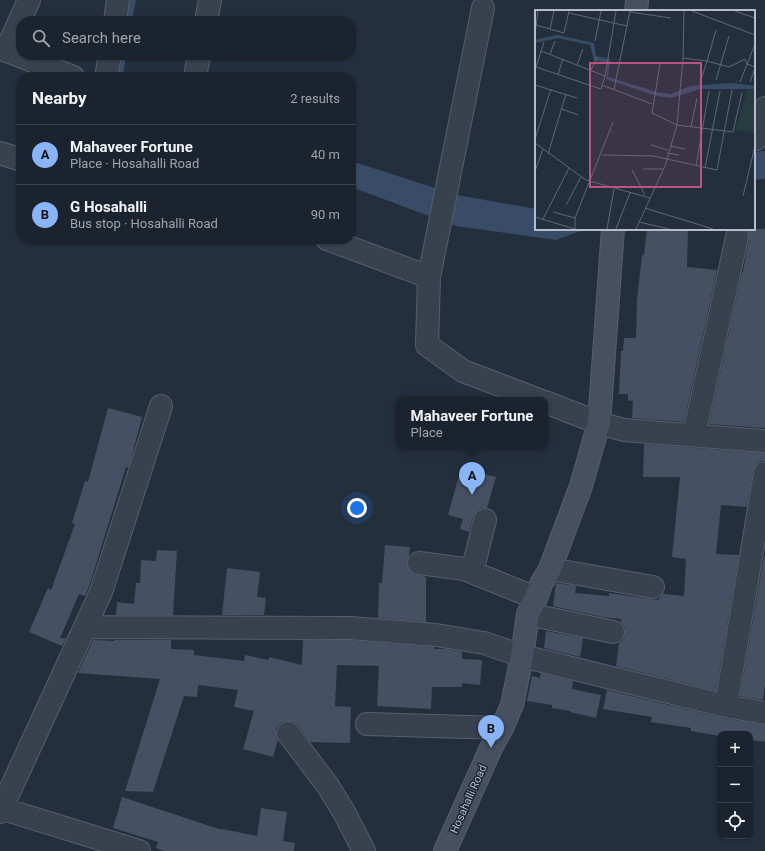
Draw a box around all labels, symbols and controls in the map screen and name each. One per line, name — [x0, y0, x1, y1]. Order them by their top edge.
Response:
inset map — [535, 10, 755, 230]
search box — [16, 16, 356, 60]
icon: search — [30, 27, 52, 49]
text: Search here — [62, 29, 141, 47]
text: Nearby — [32, 88, 87, 108]
text: 2 results — [290, 91, 340, 106]
text: Mahaveer Fortune — [70, 138, 193, 156]
text: A — [41, 147, 49, 162]
text: 40 m — [311, 147, 340, 162]
text: Place · Hosahalli Road — [70, 156, 199, 171]
text: G Hosahalli — [70, 198, 147, 216]
text: B — [41, 207, 49, 222]
text: 90 m — [311, 207, 340, 222]
text: Bus stop · Hosahalli Road — [70, 216, 218, 231]
popup — [396, 397, 548, 449]
text: Mahaveer Fortune — [411, 407, 533, 425]
text: Place — [411, 425, 443, 440]
pin: A — [459, 462, 485, 495]
your location — [347, 498, 367, 518]
pin: B — [478, 715, 504, 748]
map controls — [717, 731, 753, 839]
button: + — [717, 731, 753, 767]
street label: Hosahalli Road — [448, 763, 489, 836]
button: − — [717, 767, 753, 803]
button: locate — [717, 803, 753, 839]

